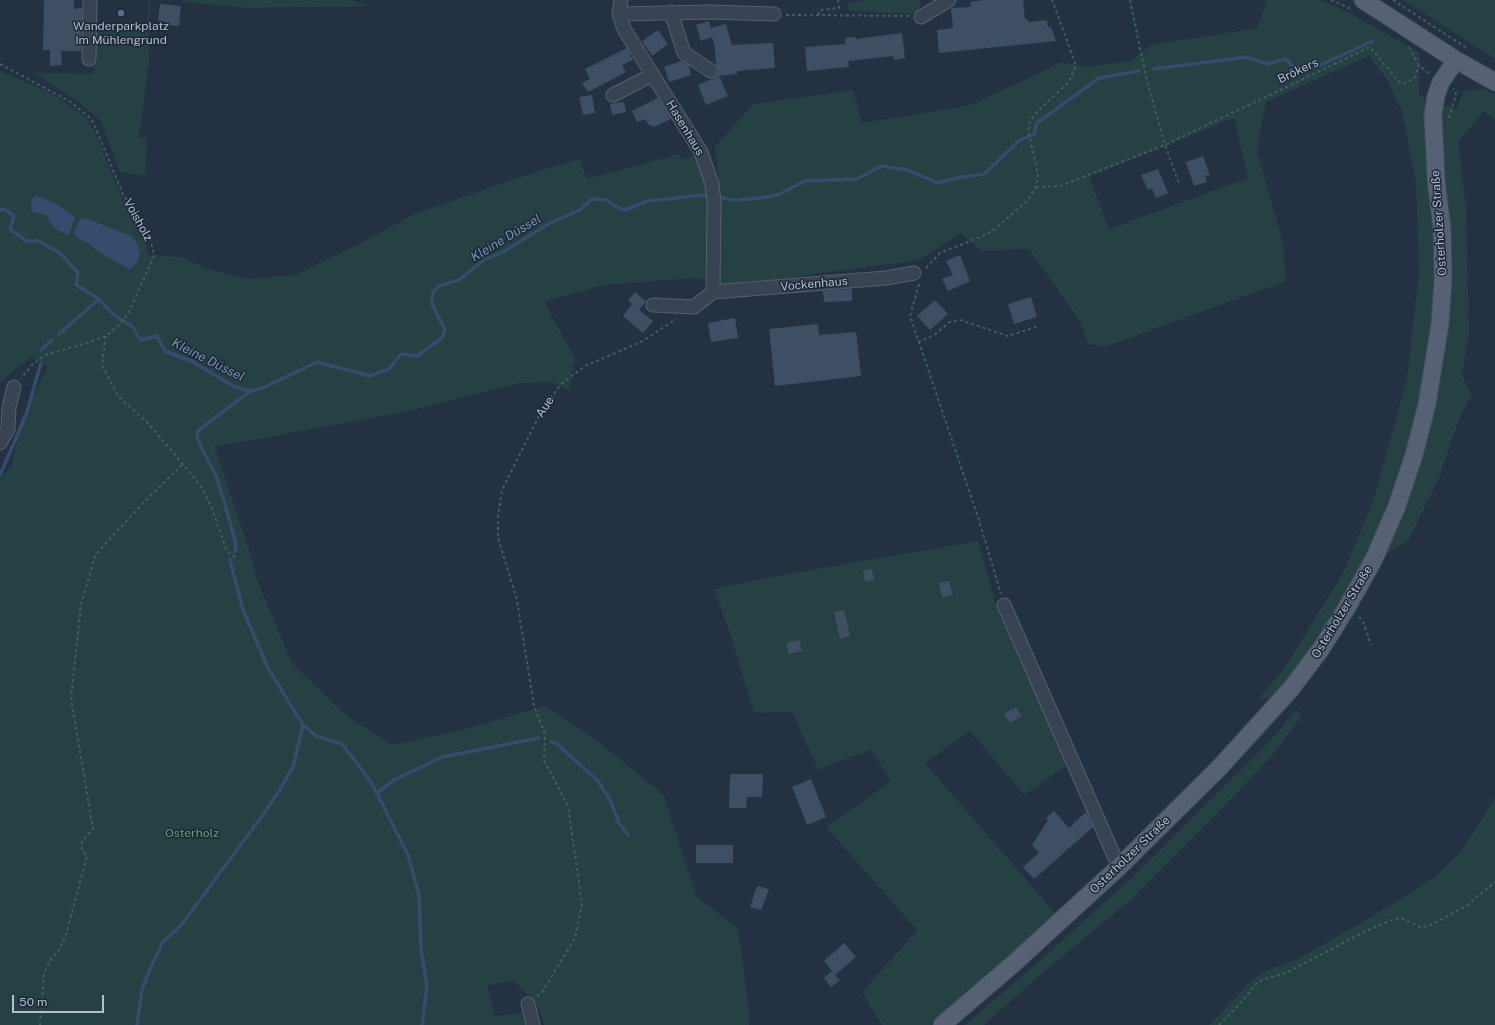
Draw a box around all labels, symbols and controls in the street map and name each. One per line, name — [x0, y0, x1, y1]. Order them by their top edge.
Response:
marker: Wanderparkplatz Im Mühlengrund — [116, 8, 126, 18]
place label: Wanderparkplatz Im Mühlengrund — [73, 19, 169, 47]
street label: Brökers — [1275, 55, 1321, 87]
street label: Hasenhaus — [663, 98, 707, 158]
street label: Osterholzer Straße — [1428, 170, 1450, 276]
street label: Voisholz — [120, 196, 156, 244]
water label: Kleine Düssel — [468, 211, 544, 265]
street label: Vockenhaus — [780, 274, 848, 294]
water label: Kleine Düssel — [169, 335, 247, 385]
street label: Aue — [533, 394, 557, 420]
street label: Osterholzer Straße — [1309, 563, 1375, 661]
street label: Osterholzer Straße — [1087, 813, 1173, 897]
park label: Osterholz — [165, 826, 219, 840]
scale bar — [14, 987, 106, 1013]
text: 50 m — [19, 995, 47, 1009]

